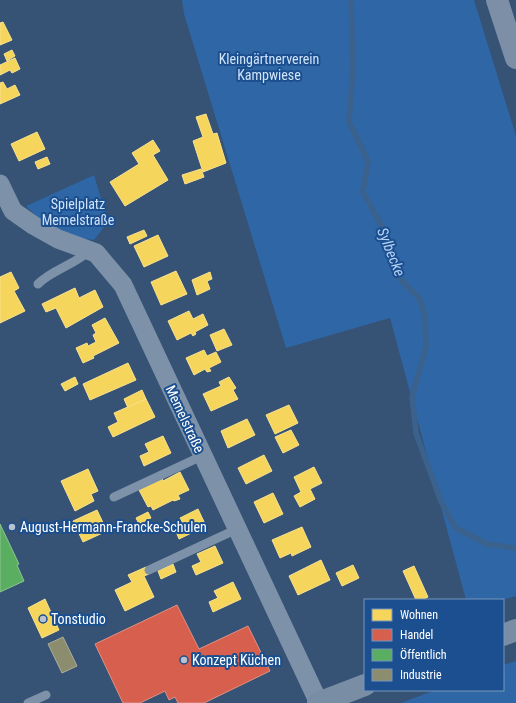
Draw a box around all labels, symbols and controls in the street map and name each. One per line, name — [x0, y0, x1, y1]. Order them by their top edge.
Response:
park label: Kleingärtnerverein Kampwiese — [219, 51, 319, 83]
park label: Spielplatz Memelstraße — [42, 196, 115, 228]
water label: Sylbecke — [373, 225, 409, 279]
street label: Memelstraße — [162, 383, 208, 456]
place label: August-Hermann-Francke-Schulen — [20, 519, 207, 535]
marker: August-Hermann-Francke-Schulen — [7, 522, 17, 532]
legend — [364, 599, 504, 691]
text: Wohnen — [400, 608, 438, 622]
place label: Tonstudio — [51, 611, 106, 627]
marker: Tonstudio — [38, 614, 48, 624]
text: Handel — [400, 628, 433, 642]
text: Öffentlich — [400, 647, 447, 662]
place label: Konzept Küchen — [192, 652, 281, 668]
marker: Konzept Küchen — [179, 655, 189, 665]
text: Industrie — [400, 668, 442, 682]

